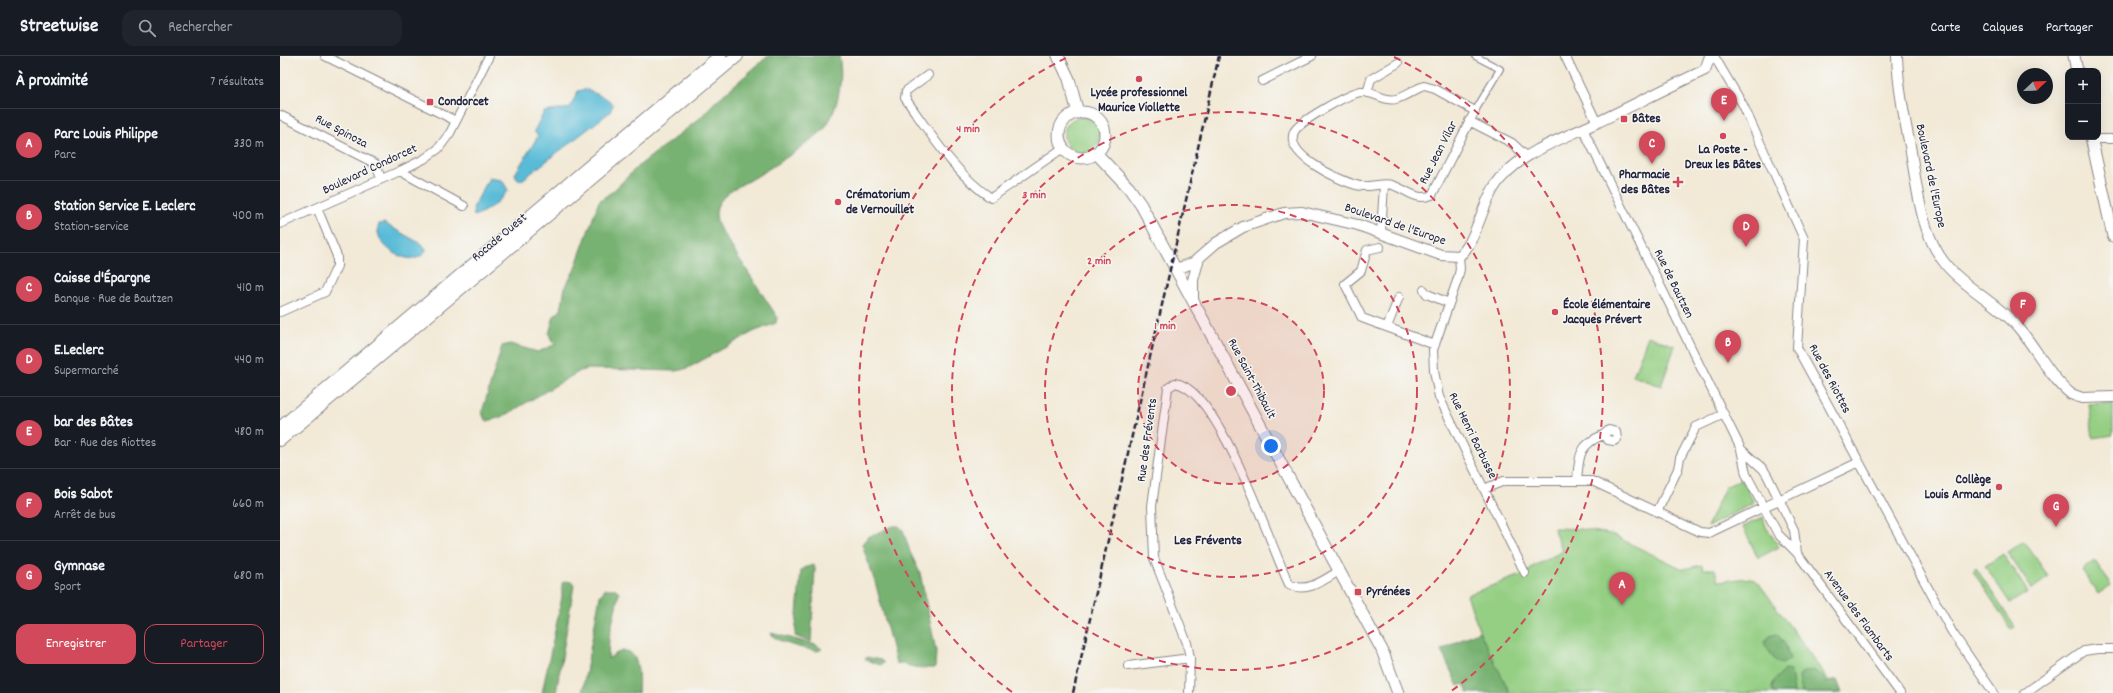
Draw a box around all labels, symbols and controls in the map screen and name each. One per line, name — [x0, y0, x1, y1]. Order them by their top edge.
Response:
search box — [122, 10, 402, 46]
text: Streetwise — [20, 14, 98, 41]
icon: search — [136, 17, 158, 39]
text: Rechercher — [168, 17, 232, 39]
text: Carte — [1931, 18, 1961, 38]
text: Calques — [1983, 18, 2024, 38]
text: Partager — [2046, 18, 2093, 38]
north arrow — [2017, 68, 2053, 104]
map controls — [2065, 68, 2101, 140]
button: + — [2065, 68, 2101, 104]
text: À proximité — [16, 70, 88, 94]
text: 7 résultats — [210, 73, 264, 92]
marker: Lycée professionnel Maurice Viollette — [1134, 74, 1144, 84]
place label: Lycée professionnel Maurice Viollette — [1091, 84, 1188, 118]
pin: E — [1711, 88, 1737, 121]
place label: Condorcet — [438, 93, 489, 112]
marker: Condorcet — [425, 97, 435, 107]
button: − — [2065, 104, 2101, 140]
street label: Rue Spinoza — [311, 110, 372, 154]
place label: Bâtes — [1632, 110, 1661, 129]
marker: Bâtes — [1619, 114, 1629, 124]
street label: Rue Jean Vilar — [1415, 118, 1463, 188]
text: 4 min — [956, 121, 980, 138]
street label: Boulevard de l'Europe — [1910, 122, 1950, 230]
text: Parc Louis Philippe — [54, 124, 158, 146]
pin: C — [1639, 131, 1665, 164]
marker: La Poste - Dreux les Bâtes — [1718, 131, 1728, 141]
text: A — [25, 135, 33, 154]
text: 330 m — [233, 135, 264, 154]
street label: Boulevard Condorcet — [320, 140, 421, 200]
place label: La Poste - Dreux les Bâtes — [1685, 141, 1762, 175]
text: Parc — [54, 146, 76, 165]
place label: Pharmacie des Bâtes — [1619, 166, 1671, 200]
marker: Pharmacie des Bâtes — [1673, 177, 1683, 187]
place label: Crématorium de Vernouillet — [846, 186, 914, 220]
text: 3 min — [1022, 187, 1046, 204]
text: Station Service E. Leclerc — [54, 196, 196, 218]
marker: Crématorium de Vernouillet — [833, 197, 843, 207]
street label: Boulevard de l'Europe — [1342, 199, 1448, 251]
text: B — [26, 207, 32, 226]
text: 400 m — [233, 207, 264, 226]
street label: Rocade Ouest — [468, 209, 532, 267]
pin: D — [1733, 214, 1759, 247]
text: Station-service — [54, 218, 129, 237]
street label: Rue de Bautzen — [1648, 246, 1698, 322]
text: 2 min — [1087, 253, 1111, 270]
text: Caisse d'Épargne — [54, 268, 150, 290]
text: C — [26, 279, 32, 298]
text: 410 m — [237, 279, 264, 298]
text: Banque · Rue de Bautzen — [54, 290, 173, 309]
pin: F — [2010, 292, 2036, 325]
place label: École élémentaire Jacques Prévert — [1563, 296, 1651, 330]
marker: École élémentaire Jacques Prévert — [1550, 307, 1560, 317]
text: 1 min — [1154, 318, 1176, 335]
pin: B — [1715, 330, 1741, 363]
street label: Rue Saint-Thibault — [1222, 335, 1280, 423]
text: E.Leclerc — [54, 340, 104, 362]
street label: Rue des Riottes — [1803, 341, 1855, 417]
text: D — [26, 351, 32, 370]
text: 440 m — [234, 351, 264, 370]
text: Supermarché — [54, 362, 119, 381]
centre of rings — [1224, 384, 1238, 398]
street label: Rue Henri Barbusse — [1443, 390, 1501, 483]
street label: Rue des Frévents — [1133, 397, 1163, 483]
text: bar des Bâtes — [54, 412, 133, 434]
text: E — [26, 423, 32, 442]
text: 480 m — [234, 423, 264, 442]
text: Bar · Rue des Riottes — [54, 434, 156, 453]
your location — [1261, 436, 1281, 456]
place label: Collège Louis Armand — [1924, 471, 1991, 505]
marker: Collège Louis Armand — [1994, 482, 2004, 492]
text: Bois Sabot — [54, 484, 113, 506]
pin: G — [2043, 494, 2069, 527]
text: F — [26, 495, 32, 514]
text: 660 m — [232, 495, 264, 514]
text: Arrêt de bus — [54, 506, 116, 525]
district label: Les Frévents — [1174, 531, 1242, 551]
text: Gymnase — [54, 556, 105, 578]
street label: Avenue des Flambarts — [1818, 566, 1898, 666]
text: G — [26, 567, 32, 586]
text: 680 m — [233, 567, 264, 586]
pin: A — [1609, 572, 1635, 605]
text: Sport — [54, 578, 81, 597]
place label: Pyrénées — [1366, 583, 1411, 602]
marker: Pyrénées — [1353, 587, 1363, 597]
button: Enregistrer — [16, 624, 136, 664]
button: Partager — [144, 624, 264, 664]

